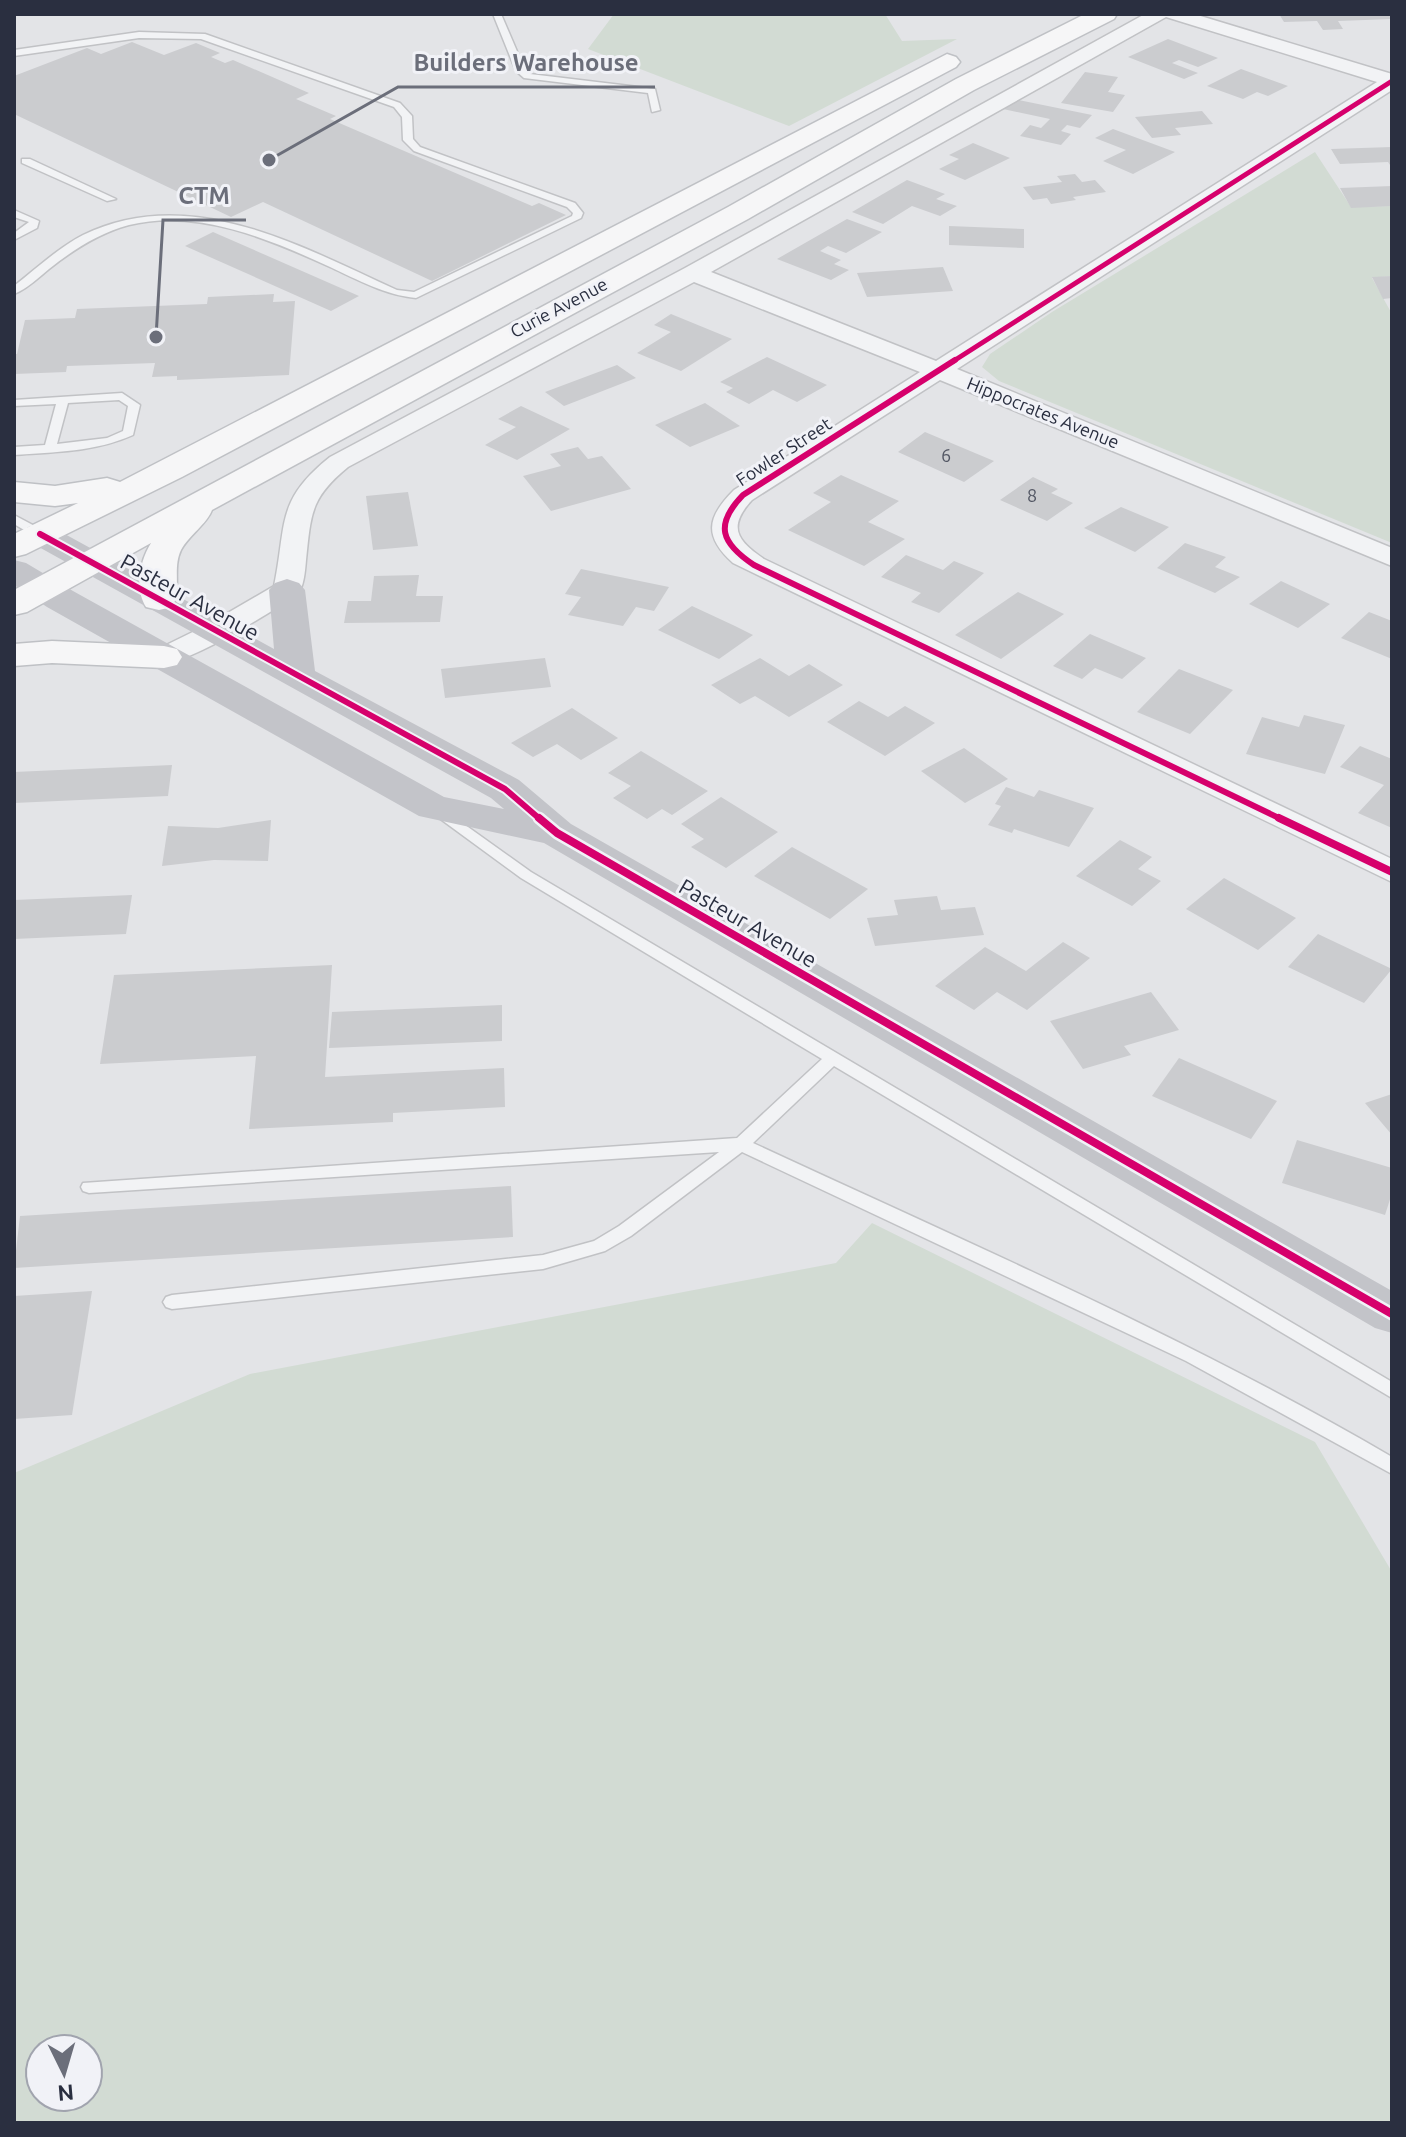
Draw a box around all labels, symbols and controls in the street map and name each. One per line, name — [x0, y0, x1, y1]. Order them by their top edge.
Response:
callout: Builders Warehouse — [398, 39, 655, 87]
text: Builders Warehouse — [413, 49, 639, 76]
callout: CTM — [163, 172, 246, 220]
text: CTM — [178, 182, 230, 209]
street label: Curie Avenue — [507, 273, 610, 341]
street label: Hippocrates Avenue — [964, 372, 1122, 452]
street label: Fowler Street — [732, 413, 835, 489]
house number: 6 — [941, 445, 951, 465]
house number: 8 — [1027, 485, 1037, 505]
street label: Pasteur Avenue — [117, 548, 264, 645]
street label: Pasteur Avenue — [675, 873, 821, 972]
north arrow — [24, 2033, 104, 2113]
text: N — [57, 2080, 75, 2107]

